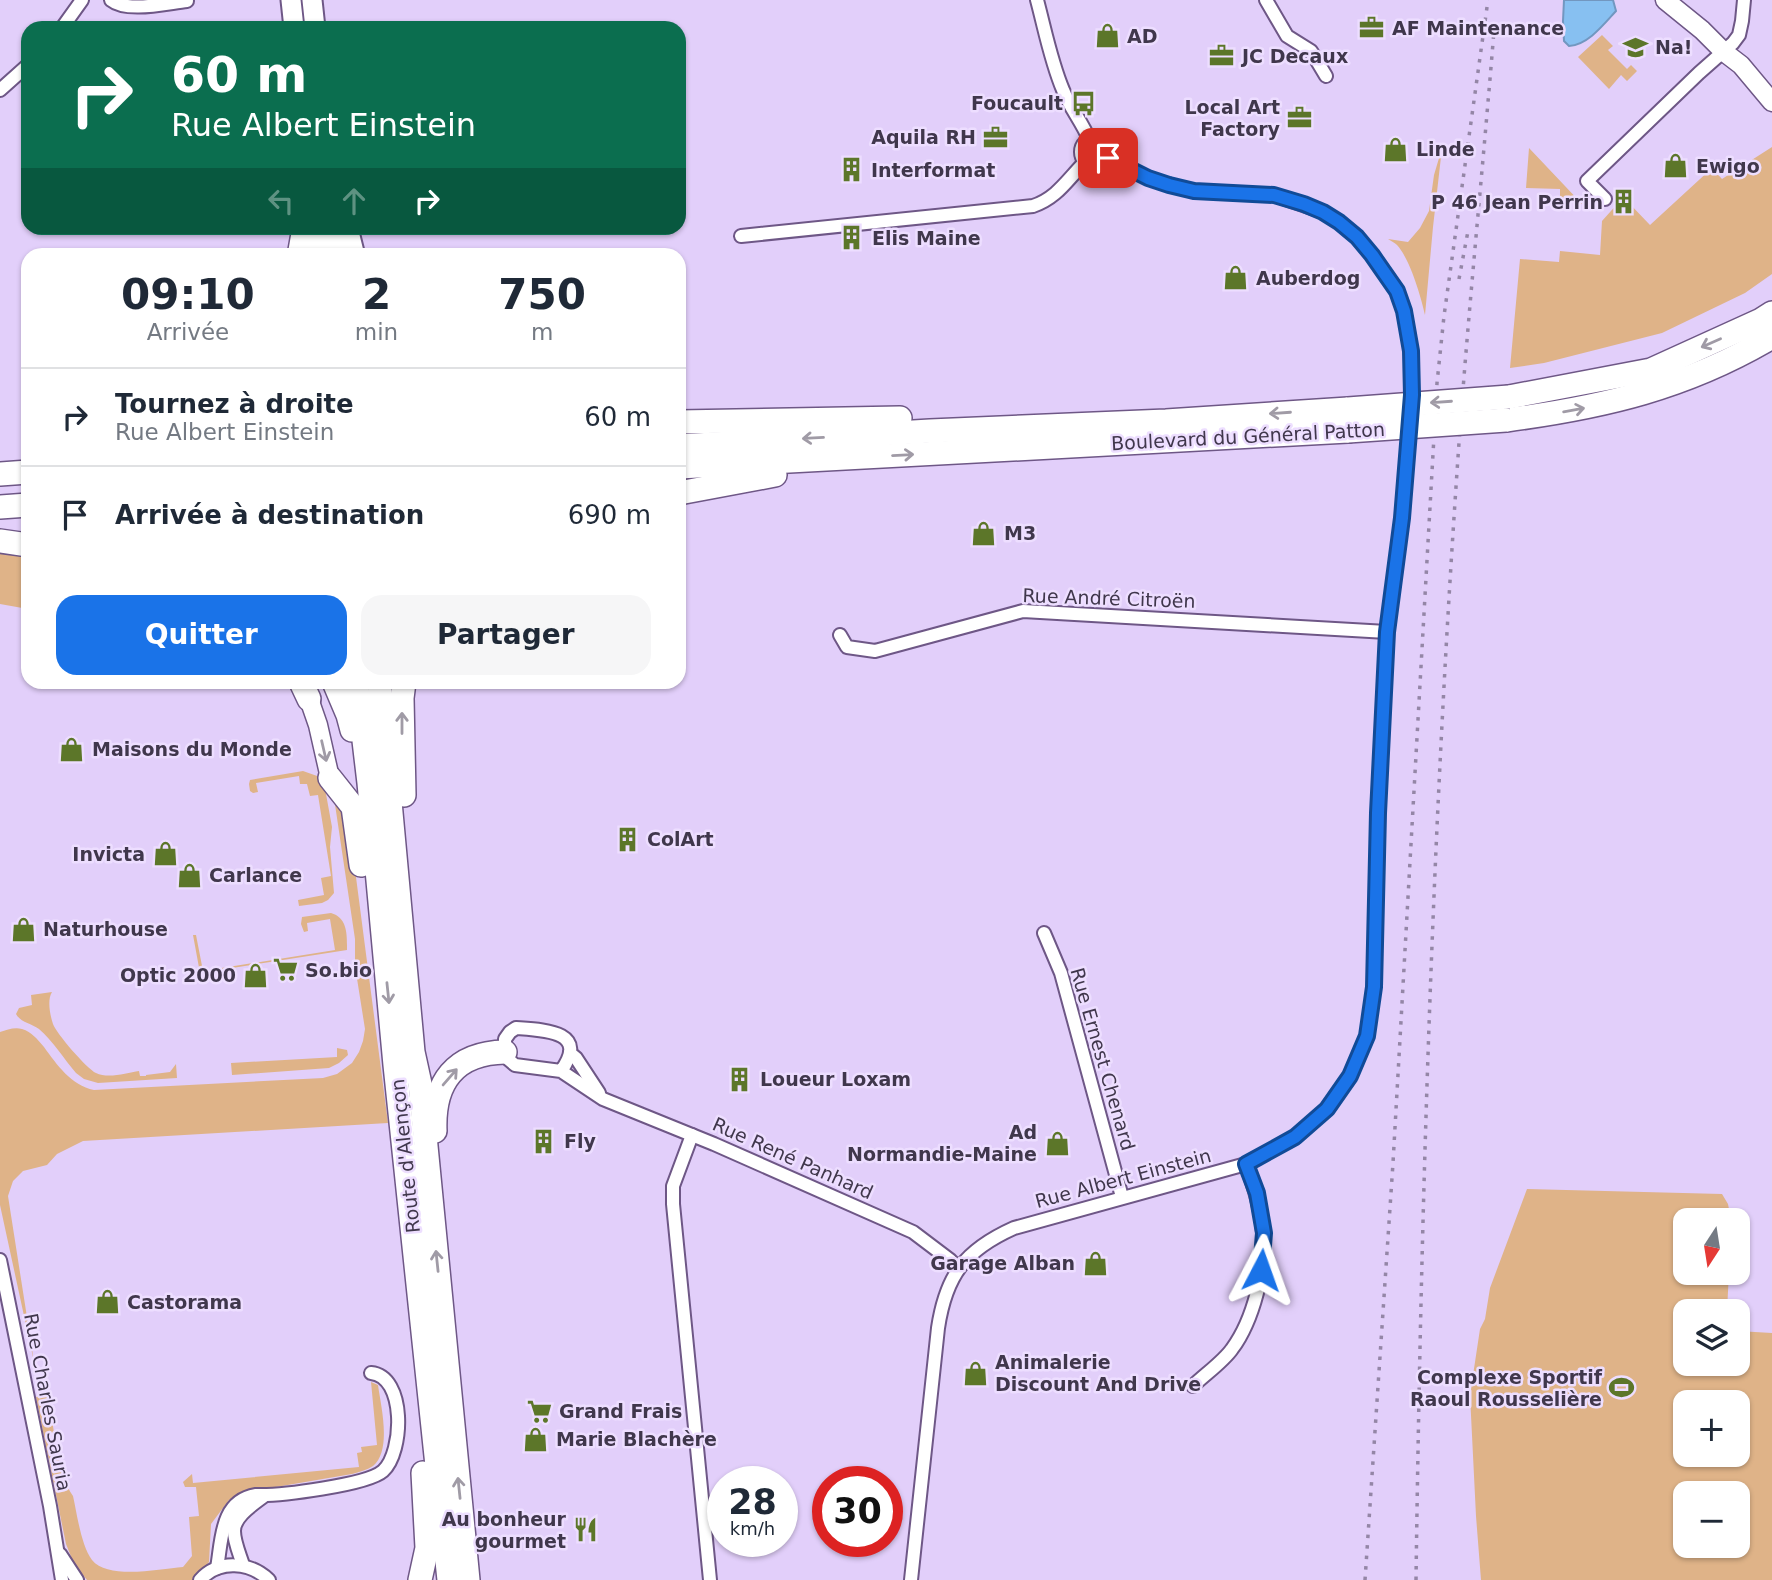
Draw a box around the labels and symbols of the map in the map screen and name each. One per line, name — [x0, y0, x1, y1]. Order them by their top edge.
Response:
office icon: AF Maintenance — [1358, 14, 1386, 42]
place label: AF Maintenance — [1392, 17, 1564, 39]
shop icon: AD — [1093, 22, 1121, 50]
place label: AD — [1127, 25, 1157, 47]
school or university icon: Na! — [1621, 33, 1649, 61]
place label: Na! — [1655, 36, 1692, 58]
office icon: JC Decaux — [1208, 42, 1236, 70]
place label: JC Decaux — [1240, 45, 1348, 67]
bus stop icon: Foucault — [1069, 89, 1097, 117]
place label: Foucault — [971, 92, 1063, 114]
place label: Local Art Factory — [1184, 96, 1281, 140]
office icon: Local Art Factory — [1286, 104, 1314, 132]
office icon: Aquila RH — [982, 123, 1010, 151]
place label: Aquila RH — [871, 126, 976, 148]
pin — [1078, 128, 1138, 188]
shop icon: Linde — [1382, 135, 1410, 163]
place label: Linde — [1416, 138, 1475, 160]
shop icon: Ewigo — [1662, 152, 1690, 180]
place label: Ewigo — [1696, 155, 1760, 177]
building icon: Interformat — [837, 156, 865, 184]
place label: Interformat — [871, 159, 995, 181]
building icon: P 46 Jean Perrin — [1609, 188, 1637, 216]
place label: P 46 Jean Perrin — [1431, 191, 1603, 213]
building icon: Elis Maine — [838, 224, 866, 252]
place label: Elis Maine — [872, 227, 981, 249]
shop icon: Auberdog — [1222, 264, 1250, 292]
place label: Auberdog — [1256, 267, 1360, 289]
one-way arrow — [1701, 337, 1722, 350]
one-way arrow — [1430, 396, 1453, 409]
one-way arrow — [1562, 402, 1585, 416]
one-way arrow — [1270, 407, 1292, 420]
street label: Boulevard du Général Patton — [1111, 418, 1385, 454]
one-way arrow — [802, 431, 825, 444]
one-way arrow — [891, 449, 914, 462]
shop icon: M3 — [970, 519, 998, 547]
place label: M3 — [1004, 522, 1036, 544]
street label: Rue André Citroën — [1022, 584, 1196, 612]
one-way arrow — [395, 711, 409, 734]
shop icon: Maisons du Monde — [58, 735, 86, 763]
place label: Maisons du Monde — [92, 738, 292, 760]
one-way arrow — [318, 739, 332, 762]
building icon: ColArt — [613, 825, 641, 853]
place label: ColArt — [647, 828, 714, 850]
shop icon: Invicta — [151, 840, 179, 868]
place label: Invicta — [72, 843, 145, 865]
shop icon: Carlance — [175, 861, 203, 889]
place label: Carlance — [209, 864, 302, 886]
shop icon: Naturhouse — [9, 915, 37, 943]
place label: Naturhouse — [43, 918, 168, 940]
supermarket icon: So.bio — [271, 956, 299, 984]
place label: So.bio — [305, 959, 372, 981]
shop icon: Optic 2000 — [242, 961, 270, 989]
place label: Optic 2000 — [120, 964, 236, 986]
street label: Rue Ernest Chenard — [1066, 965, 1140, 1153]
one-way arrow — [382, 981, 395, 1004]
building icon: Loueur Loxam — [726, 1065, 754, 1093]
one-way arrow — [442, 1068, 457, 1086]
place label: Loueur Loxam — [760, 1068, 911, 1090]
street label: Route d'Alençon — [386, 1078, 424, 1234]
street label: Rue René Panhard — [709, 1113, 877, 1203]
place label: Ad Normandie-Maine — [847, 1121, 1037, 1165]
building icon: Fly — [530, 1127, 558, 1155]
shop icon: Ad Normandie-Maine — [1043, 1129, 1071, 1157]
place label: Fly — [564, 1130, 596, 1152]
street label: Rue Albert Einstein — [1033, 1144, 1213, 1212]
north arrow — [1673, 1208, 1750, 1284]
position arrow — [1224, 1233, 1298, 1307]
shop icon: Garage Alban — [1081, 1249, 1109, 1277]
one-way arrow — [430, 1250, 443, 1273]
place label: Garage Alban — [930, 1252, 1075, 1274]
shop icon: Castorama — [93, 1288, 121, 1316]
place label: Castorama — [127, 1291, 242, 1313]
street label: Rue Charles Sauria — [20, 1311, 76, 1493]
place label: Animalerie Discount And Drive — [995, 1351, 1201, 1395]
shop icon: Animalerie Discount And Drive — [961, 1359, 989, 1387]
place label: Complexe Sportif Raoul Rousselière — [1410, 1366, 1603, 1410]
sports icon: Complexe Sportif Raoul Rousselière — [1608, 1374, 1636, 1402]
supermarket icon: Grand Frais — [525, 1397, 553, 1425]
place label: Grand Frais — [559, 1400, 682, 1422]
shop icon: Marie Blachère — [522, 1425, 550, 1453]
place label: Marie Blachère — [556, 1428, 717, 1450]
speed limit sign: 30 — [812, 1466, 903, 1557]
one-way arrow — [452, 1477, 465, 1499]
place label: Au bonheur gourmet — [442, 1508, 567, 1552]
restaurant icon: Au bonheur gourmet — [572, 1516, 600, 1544]

